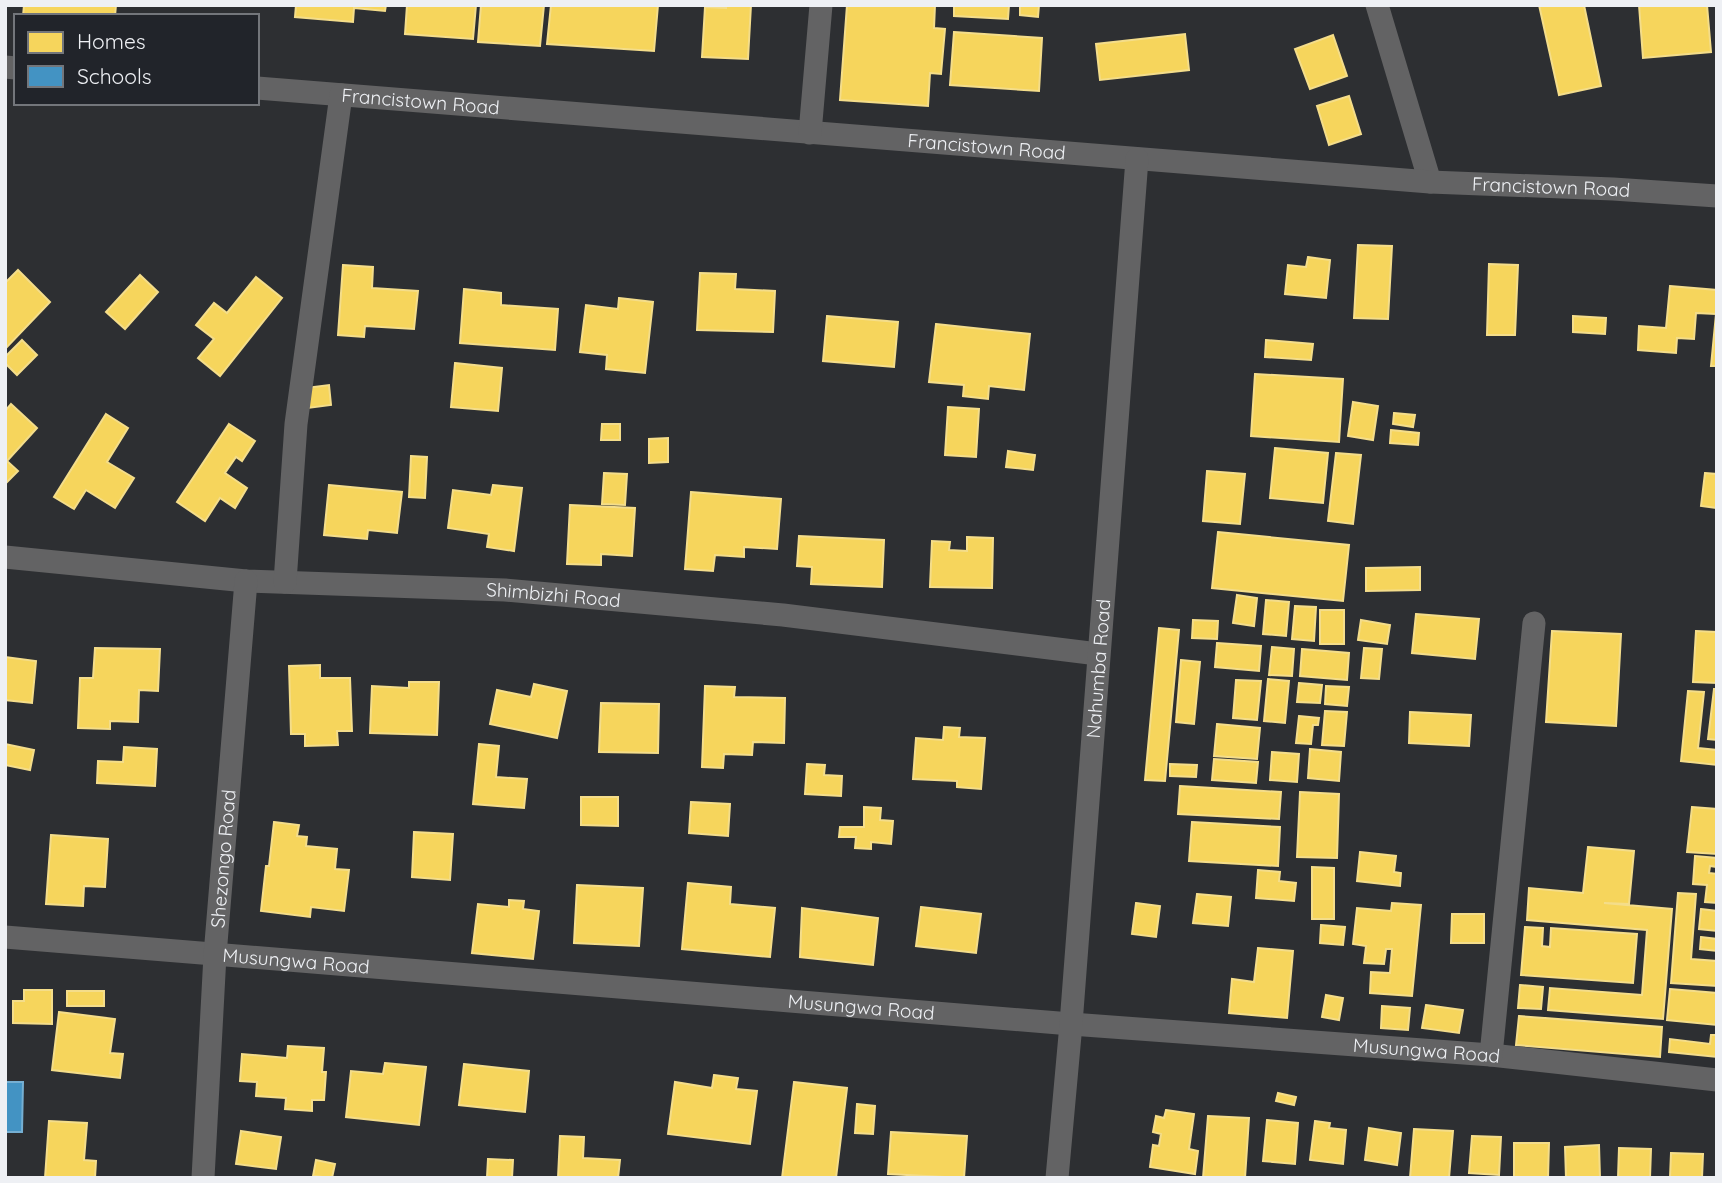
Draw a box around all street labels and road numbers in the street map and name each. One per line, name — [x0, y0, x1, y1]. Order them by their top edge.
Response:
street label: Francistown Road — [341, 83, 500, 119]
street label: Francistown Road — [907, 128, 1067, 165]
street label: Francistown Road — [1472, 172, 1631, 202]
street label: Shimbizhi Road — [486, 577, 622, 612]
street label: Nahumba Road — [1081, 598, 1115, 739]
street label: Shezongo Road — [205, 788, 241, 929]
street label: Musungwa Road — [222, 943, 370, 979]
street label: Musungwa Road — [787, 989, 936, 1025]
street label: Musungwa Road — [1352, 1033, 1501, 1068]

